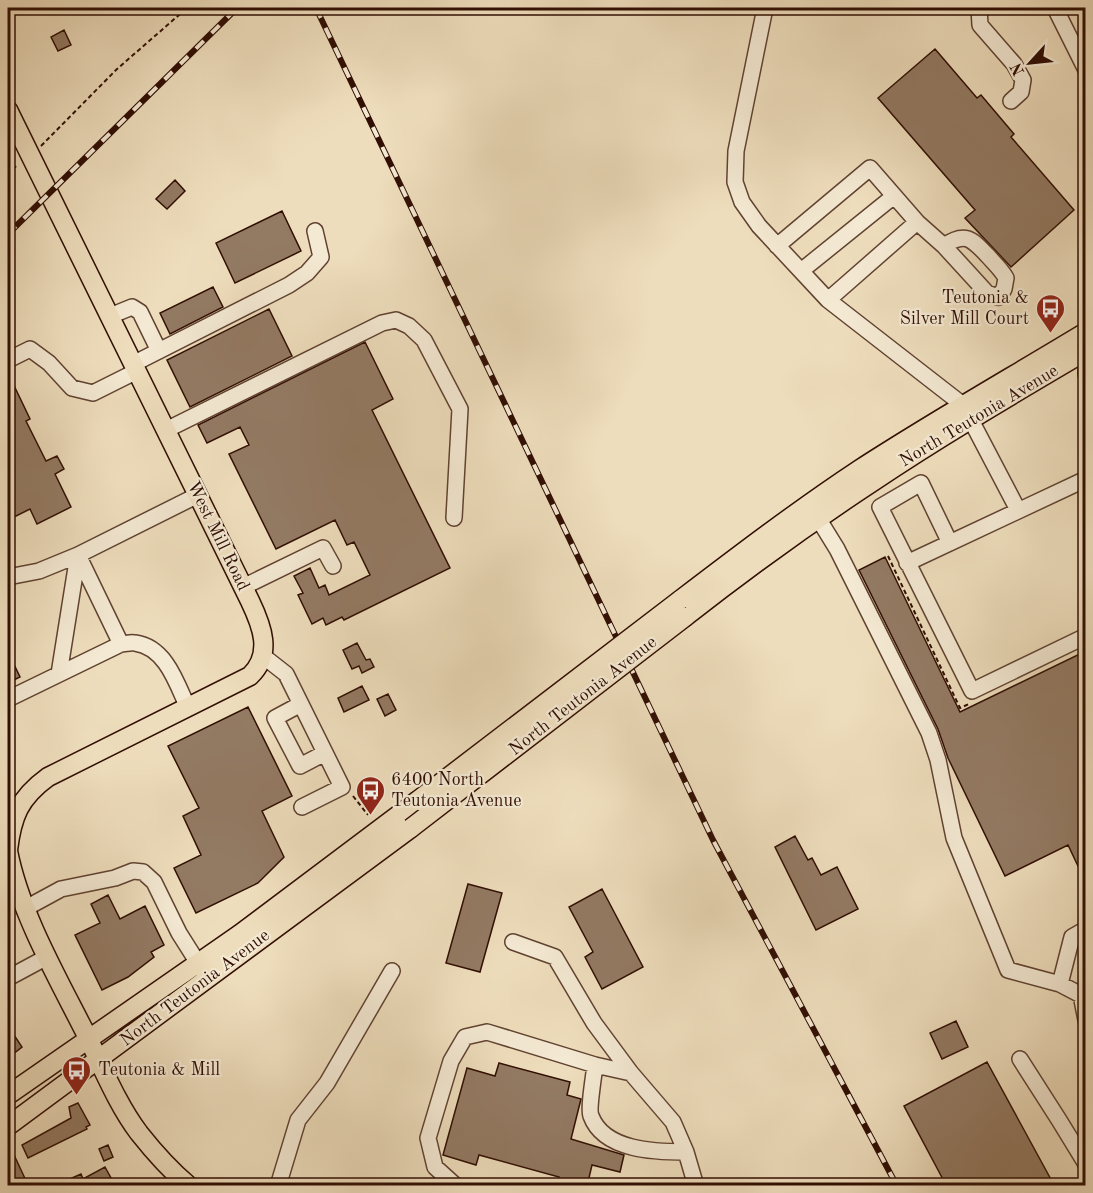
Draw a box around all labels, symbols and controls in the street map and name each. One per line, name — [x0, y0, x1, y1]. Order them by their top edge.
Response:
north arrow — [1000, 33, 1060, 93]
text: N — [1008, 59, 1028, 78]
place label: Teutonia & Silver Mill Court — [900, 289, 1029, 328]
bus stop icon: Teutonia & Silver Mill Court — [1034, 292, 1066, 334]
street label: North Teutonia Avenue — [896, 361, 1062, 471]
street label: West Mill Road — [184, 478, 252, 594]
street label: North Teutonia Avenue — [506, 633, 660, 759]
place label: 6400 North Teutonia Avenue — [391, 771, 521, 810]
bus stop icon: 6400 North Teutonia Avenue — [354, 774, 386, 816]
street label: North Teutonia Avenue — [117, 926, 273, 1050]
bus stop icon: Teutonia & Mill — [61, 1054, 93, 1096]
place label: Teutonia & Mill — [98, 1061, 220, 1079]

